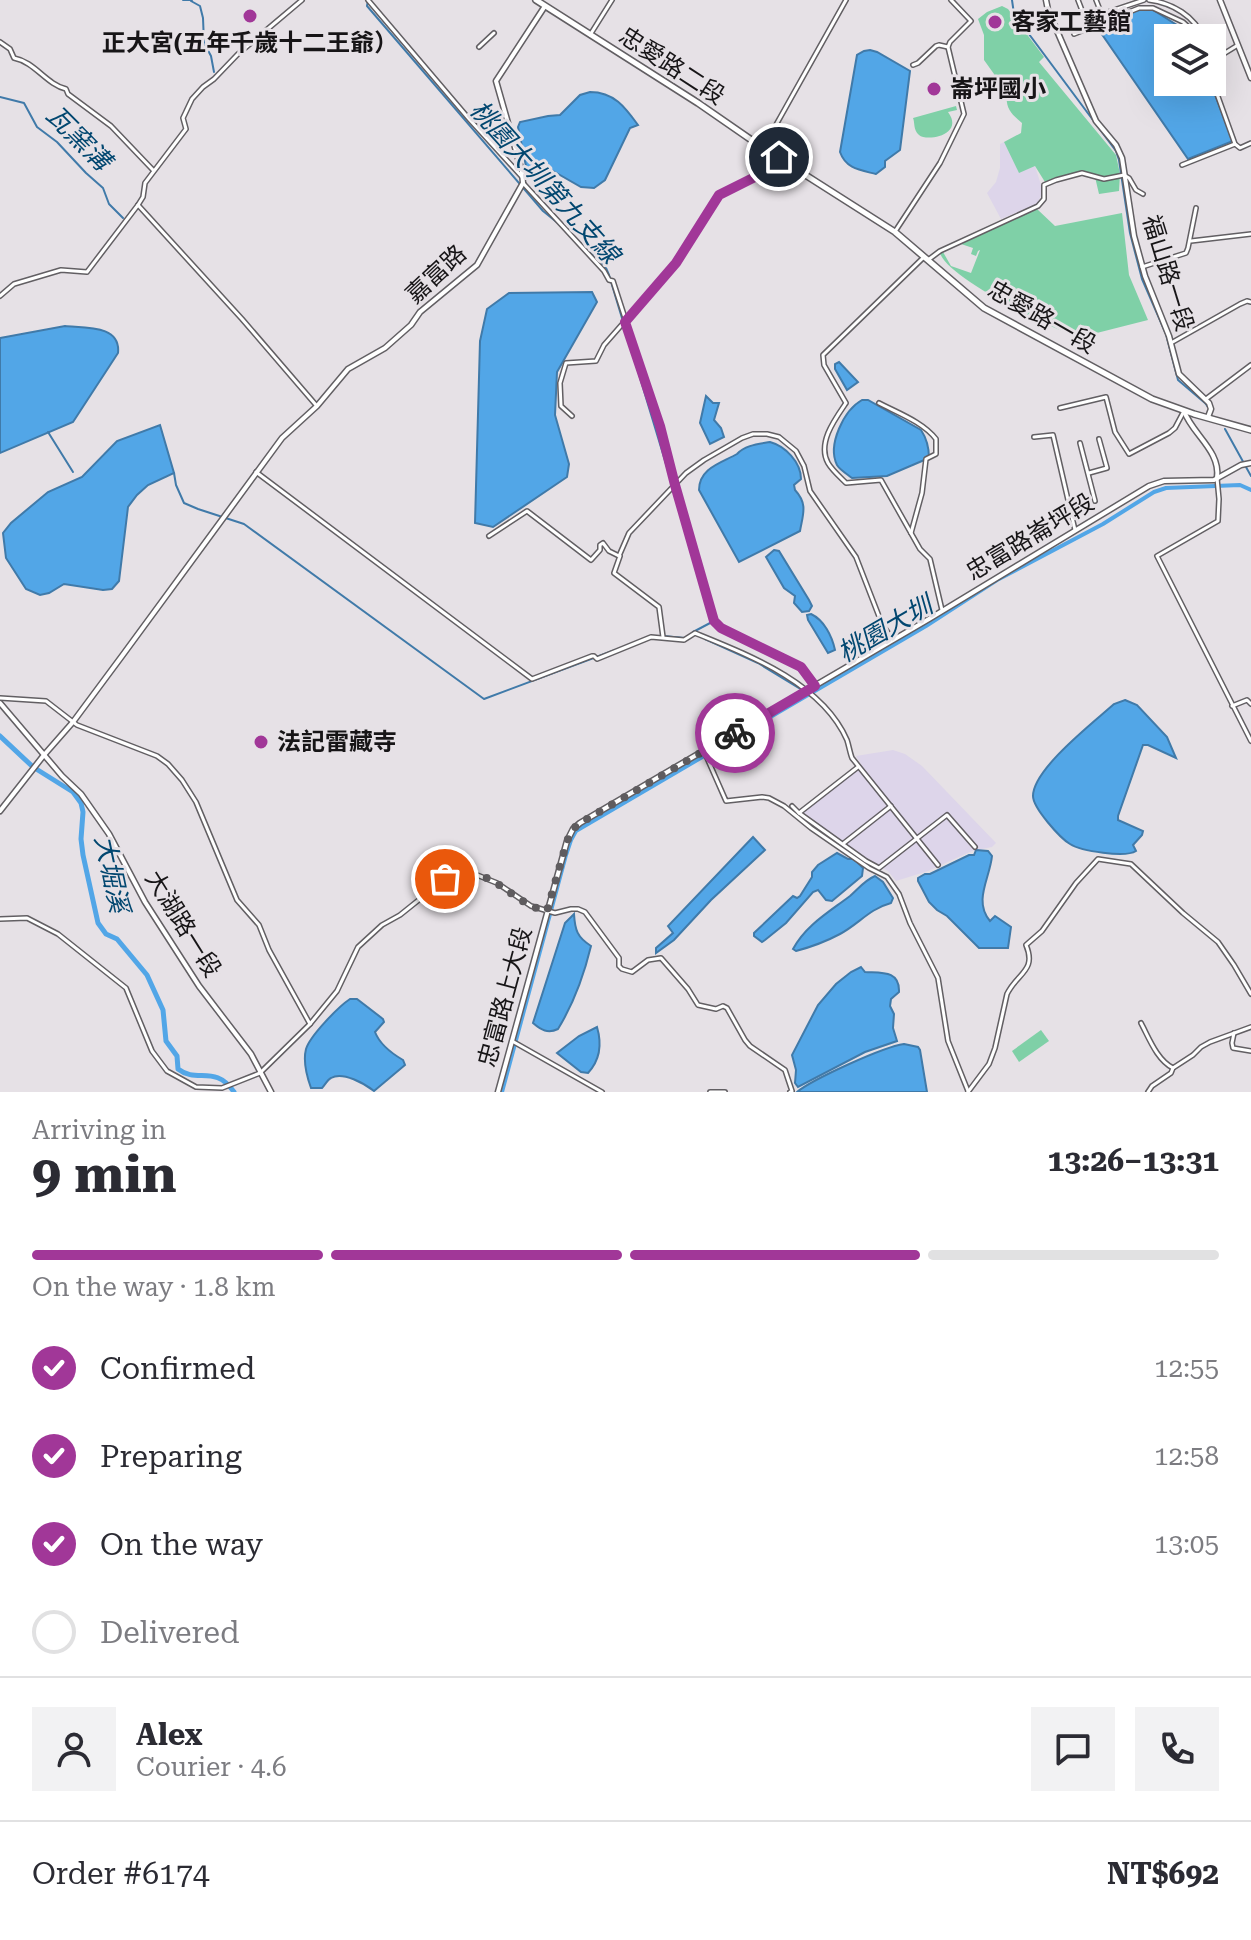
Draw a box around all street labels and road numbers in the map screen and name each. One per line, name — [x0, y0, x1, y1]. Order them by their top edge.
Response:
street label: 忠愛路二段 — [614, 22, 730, 110]
street label: 福山路一段 — [1137, 212, 1199, 334]
street label: 嘉富路 — [400, 239, 472, 309]
street label: 忠愛路一段 — [983, 275, 1101, 359]
street label: 忠富路崙坪段 — [961, 488, 1099, 586]
street label: 大湖路一段 — [139, 866, 227, 982]
street label: 忠富路上大段 — [473, 924, 537, 1070]

